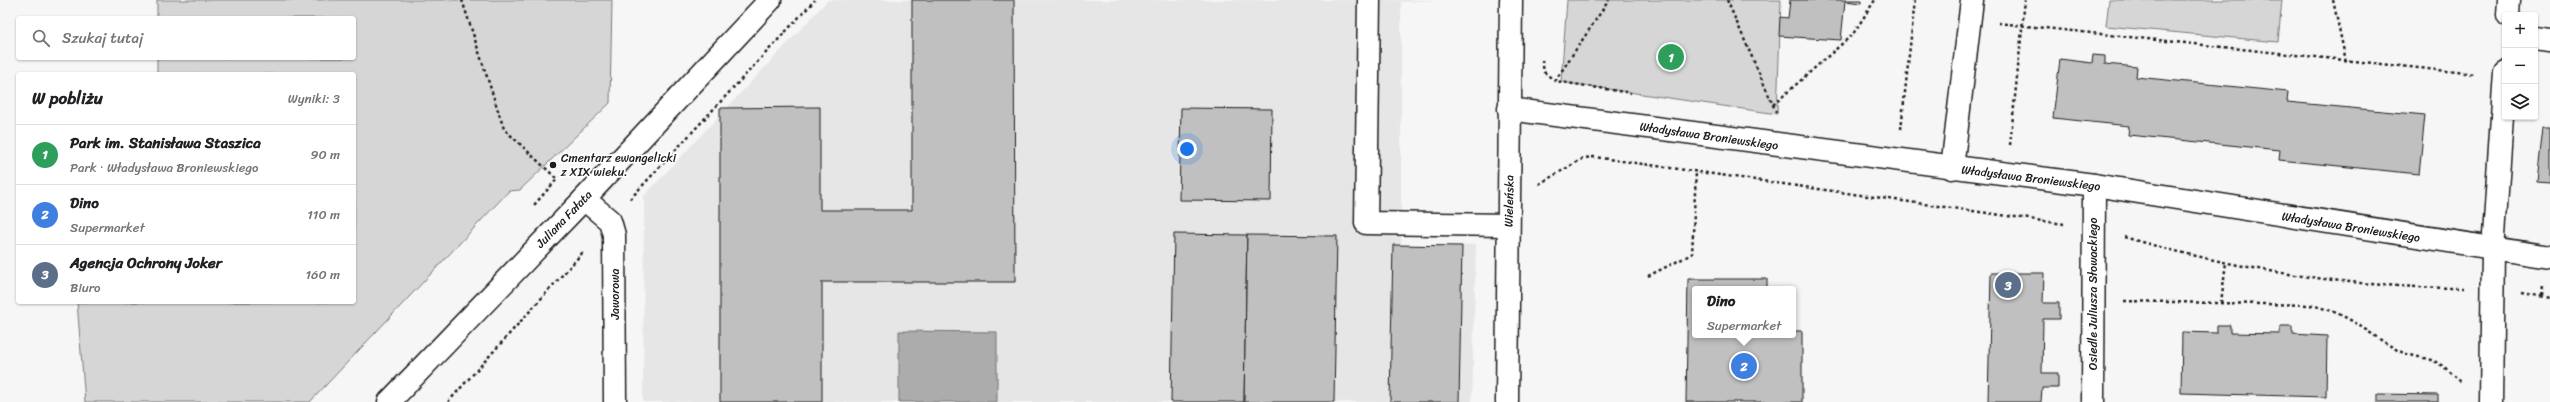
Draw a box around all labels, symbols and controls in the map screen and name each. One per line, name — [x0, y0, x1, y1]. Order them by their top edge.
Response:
map controls — [2502, 12, 2538, 120]
button: + — [2502, 12, 2538, 48]
search box — [16, 16, 356, 60]
text: Szukaj tutaj — [62, 25, 143, 51]
icon: search — [30, 27, 52, 49]
pin: 1 — [1658, 42, 1684, 72]
button: − — [2502, 48, 2538, 84]
text: W pobliżu — [32, 83, 103, 113]
button: layers — [2502, 84, 2538, 120]
text: Wyniki: 3 — [288, 87, 340, 110]
street label: Władysława Broniewskiego — [1638, 115, 1780, 157]
text: Park im. Stanisława Staszica — [70, 130, 261, 156]
your location — [1177, 139, 1197, 159]
text: 1 — [42, 143, 48, 166]
text: 90 m — [310, 143, 340, 166]
place label: Cmentarz ewangelicki z XIX wieku. — [560, 147, 677, 183]
text: Park · Władysława Broniewskiego — [70, 156, 258, 179]
street label: Władysława Broniewskiego — [1960, 159, 2102, 197]
marker: Cmentarz ewangelicki z XIX wieku. — [548, 160, 558, 170]
street label: Wieleńska — [1498, 175, 1520, 227]
street label: Juliana Fałata — [530, 185, 598, 254]
text: Dino — [70, 190, 99, 216]
text: 2 — [41, 203, 49, 226]
text: 110 m — [307, 203, 340, 226]
street label: Władysława Broniewskiego — [2280, 205, 2422, 249]
text: Supermarket — [70, 216, 145, 239]
street label: Osiedle Juliusza Słowackiego — [2082, 218, 2104, 370]
text: Agencja Ochrony Joker — [70, 250, 222, 276]
text: 3 — [41, 263, 49, 286]
text: 160 m — [305, 263, 340, 286]
street label: Jaworowa — [604, 268, 626, 321]
pin: 3 — [1995, 270, 2021, 300]
text: Biuro — [70, 276, 101, 299]
popup — [1692, 286, 1796, 338]
text: Dino — [1707, 288, 1735, 314]
text: Supermarket — [1707, 314, 1781, 337]
pin: 2 — [1731, 351, 1757, 381]

